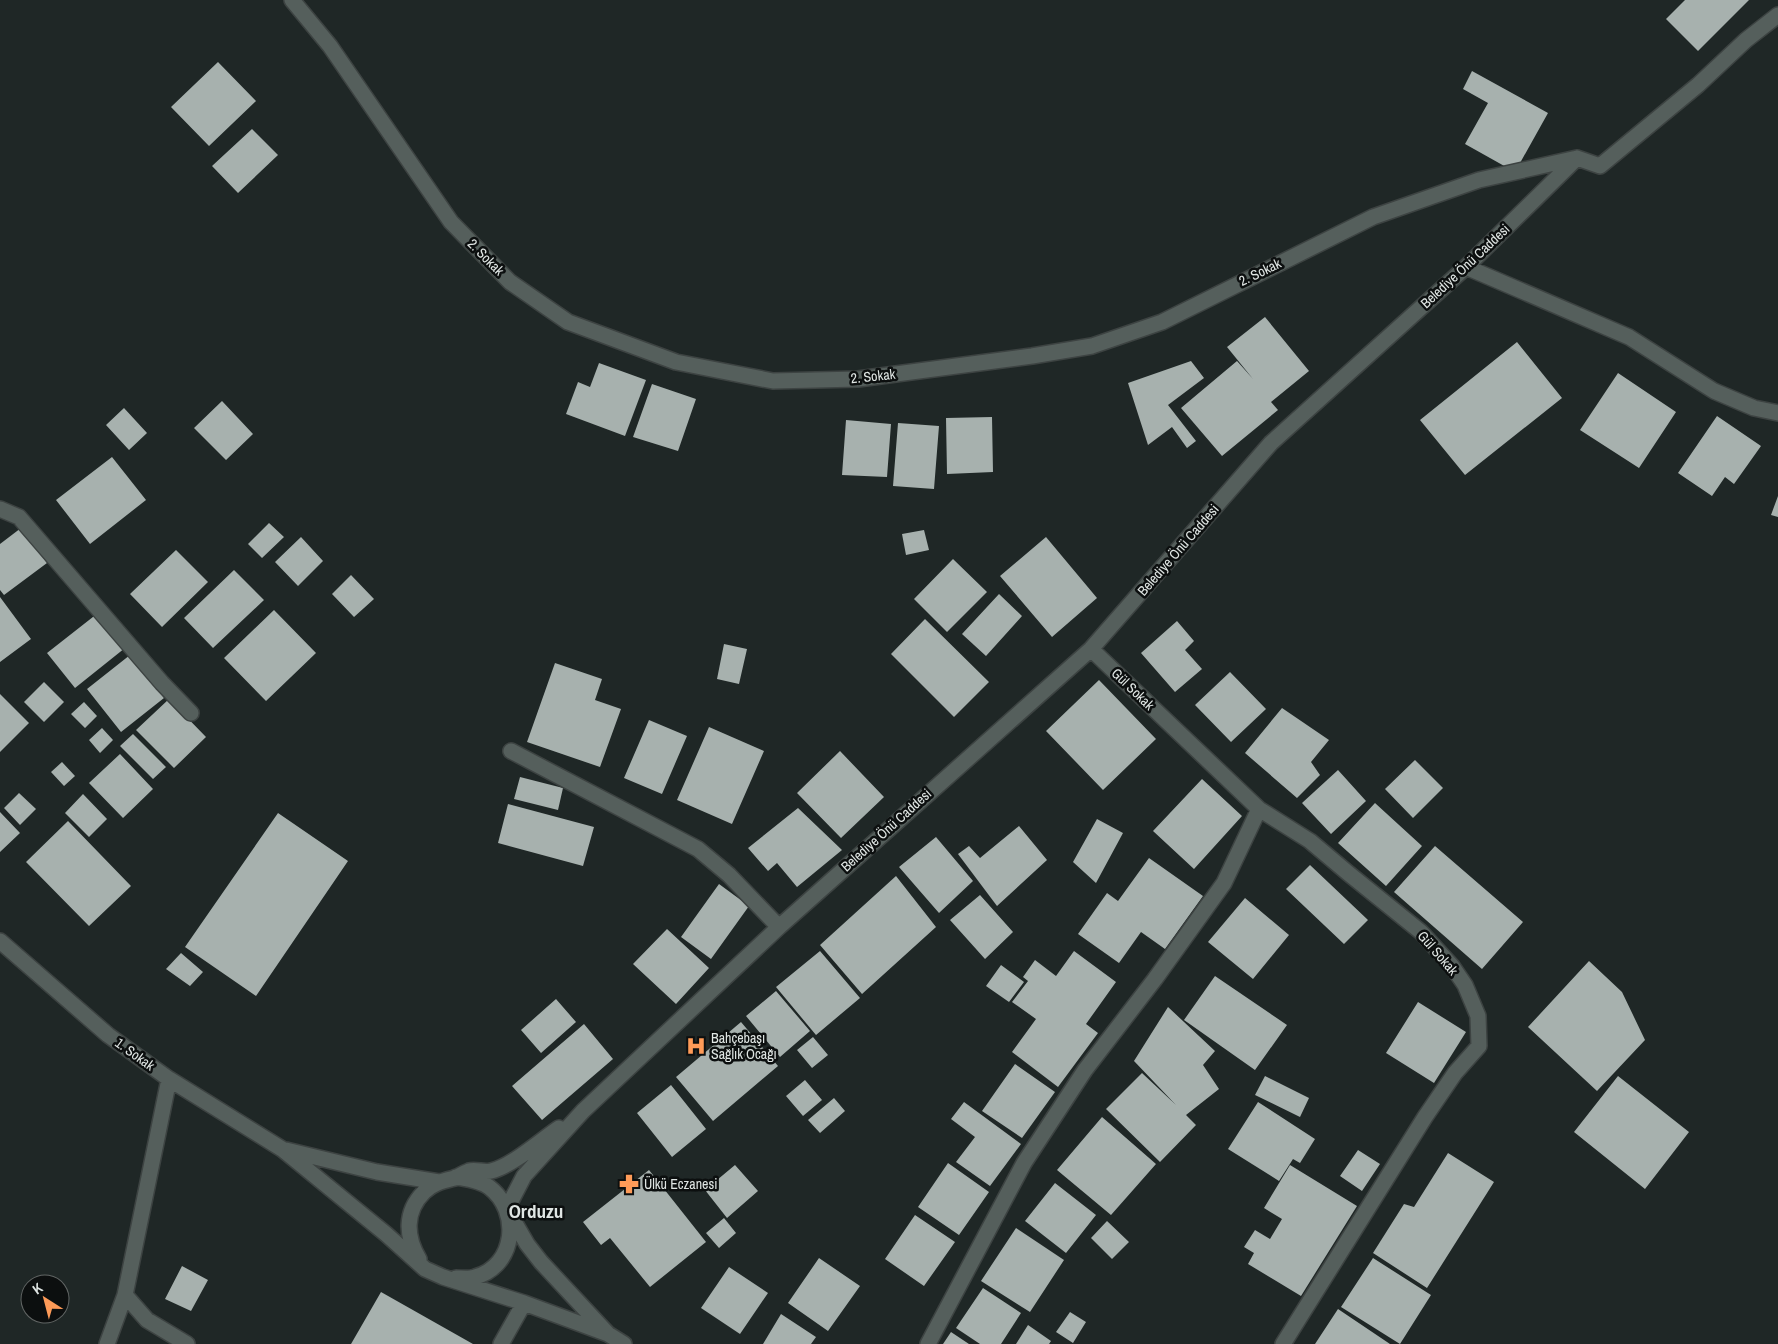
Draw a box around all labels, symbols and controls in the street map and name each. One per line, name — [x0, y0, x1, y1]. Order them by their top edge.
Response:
street label: Belediye Önü Caddesi — [1417, 220, 1513, 312]
street label: 2. Sokak — [464, 235, 508, 279]
street label: 2. Sokak — [1236, 254, 1284, 290]
street label: 2. Sokak — [850, 365, 896, 387]
street label: Belediye Önü Caddesi — [1133, 501, 1223, 599]
street label: Gül Sokak — [1108, 664, 1158, 714]
street label: Belediye Önü Caddesi — [837, 785, 935, 875]
street label: Gül Sokak — [1414, 927, 1462, 979]
place label: Bahçebaşı Sağlık Ocağı — [711, 1029, 777, 1063]
street label: 1. Sokak — [112, 1034, 159, 1075]
hospital icon: Bahçebaşı Sağlık Ocağı — [685, 1035, 707, 1057]
pharmacy icon: Ülkü Eczanesi — [618, 1173, 640, 1195]
place label: Ülkü Eczanesi — [644, 1175, 717, 1193]
district label: Orduzu — [509, 1198, 563, 1224]
north arrow — [20, 1274, 70, 1324]
text: K — [29, 1278, 47, 1298]

